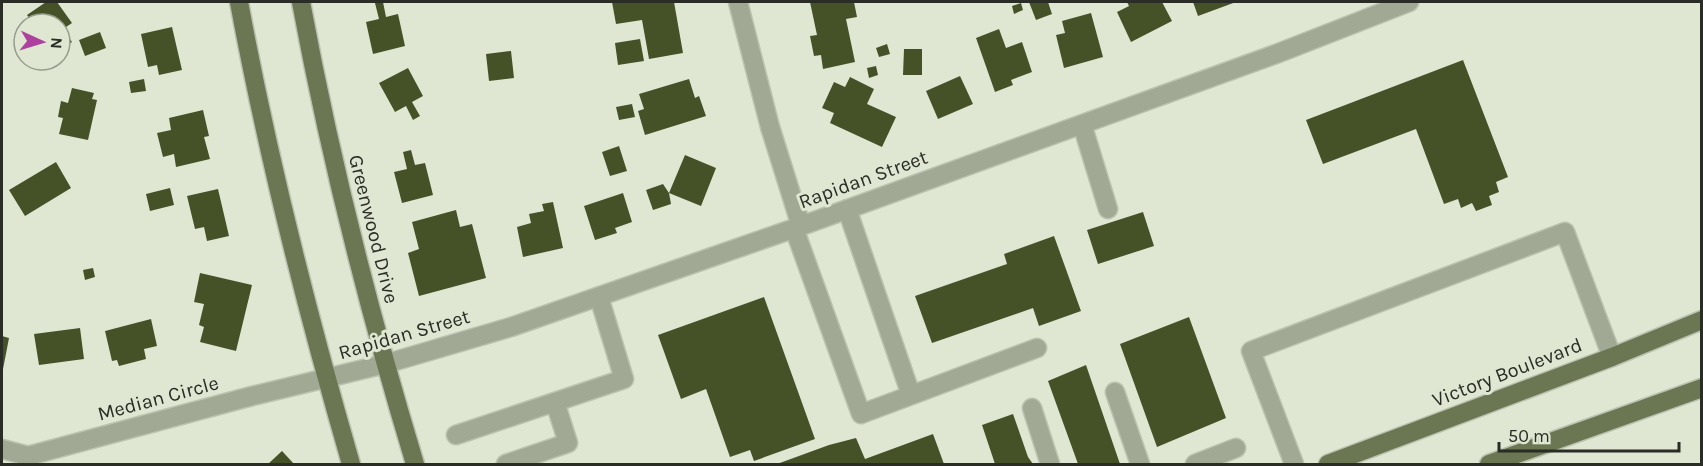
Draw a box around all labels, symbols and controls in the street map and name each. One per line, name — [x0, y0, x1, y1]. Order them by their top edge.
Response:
north arrow — [12, 12, 72, 72]
text: N — [47, 37, 66, 49]
street label: Rapidan Street — [796, 145, 931, 213]
street label: Greenwood Drive — [344, 152, 403, 306]
street label: Rapidan Street — [336, 305, 473, 364]
street label: Victory Boulevard — [1429, 333, 1585, 412]
street label: Median Circle — [95, 371, 221, 426]
scale bar — [1499, 415, 1679, 453]
text: 50 m — [1508, 425, 1550, 447]

